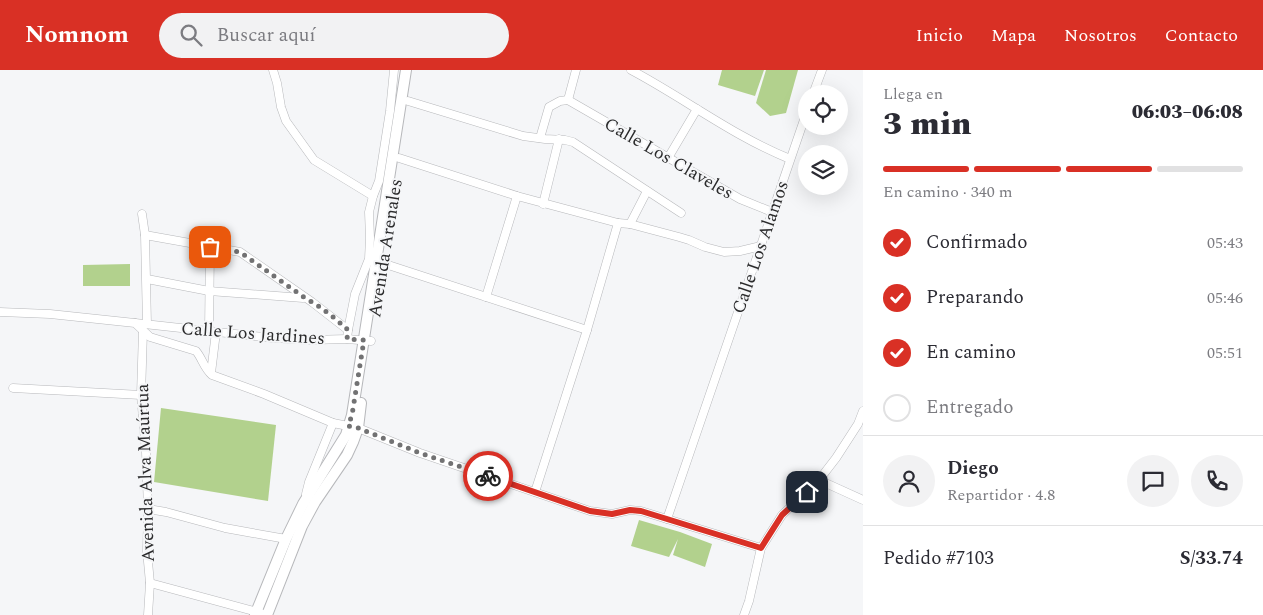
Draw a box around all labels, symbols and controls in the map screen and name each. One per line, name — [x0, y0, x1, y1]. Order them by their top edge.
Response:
search box — [159, 13, 509, 58]
text: Nomnom — [25, 17, 129, 53]
icon: search — [177, 21, 205, 49]
text: Buscar aquí — [217, 21, 315, 50]
text: Inicio — [916, 22, 963, 49]
text: Mapa — [991, 22, 1036, 49]
text: Nosotros — [1064, 22, 1137, 49]
text: Contacto — [1165, 22, 1238, 49]
text: Llega en — [883, 82, 943, 106]
map controls — [798, 85, 848, 195]
button: locate — [798, 85, 848, 135]
text: 06:03–06:08 — [1132, 98, 1243, 127]
text: 3 min — [883, 100, 971, 149]
street label: Calle Los Claveles — [599, 110, 738, 206]
button: layers — [798, 145, 848, 195]
street label: Avenida Arenales — [361, 177, 410, 319]
street label: Calle Los Alamos — [725, 177, 796, 317]
text: En camino · 340 m — [883, 180, 1013, 204]
pin — [189, 226, 231, 268]
text: Confirmado — [926, 228, 1027, 257]
icon: check — [883, 229, 911, 257]
text: 05:43 — [1207, 231, 1243, 255]
icon: bag — [196, 233, 224, 261]
text: Preparando — [926, 283, 1024, 312]
icon: check — [883, 284, 911, 312]
text: 05:46 — [1207, 286, 1243, 310]
street label: Calle Los Jardines — [180, 315, 326, 352]
text: En camino — [926, 338, 1016, 367]
icon: check — [883, 339, 911, 367]
text: 05:51 — [1207, 341, 1243, 365]
street label: Avenida Alva Maúrtua — [129, 383, 162, 563]
text: Entregado — [926, 393, 1013, 422]
courier — [463, 451, 513, 501]
text: Diego — [947, 454, 999, 483]
button: person — [883, 455, 935, 507]
button: chat — [1127, 455, 1179, 507]
button: phone — [1191, 455, 1243, 507]
icon: bike — [474, 462, 502, 490]
pin — [786, 471, 828, 513]
icon: home — [793, 478, 821, 506]
text: Repartidor · 4.8 — [947, 483, 1055, 507]
text: Pedido #7103 — [883, 544, 994, 573]
text: S/33.74 — [1180, 544, 1243, 573]

